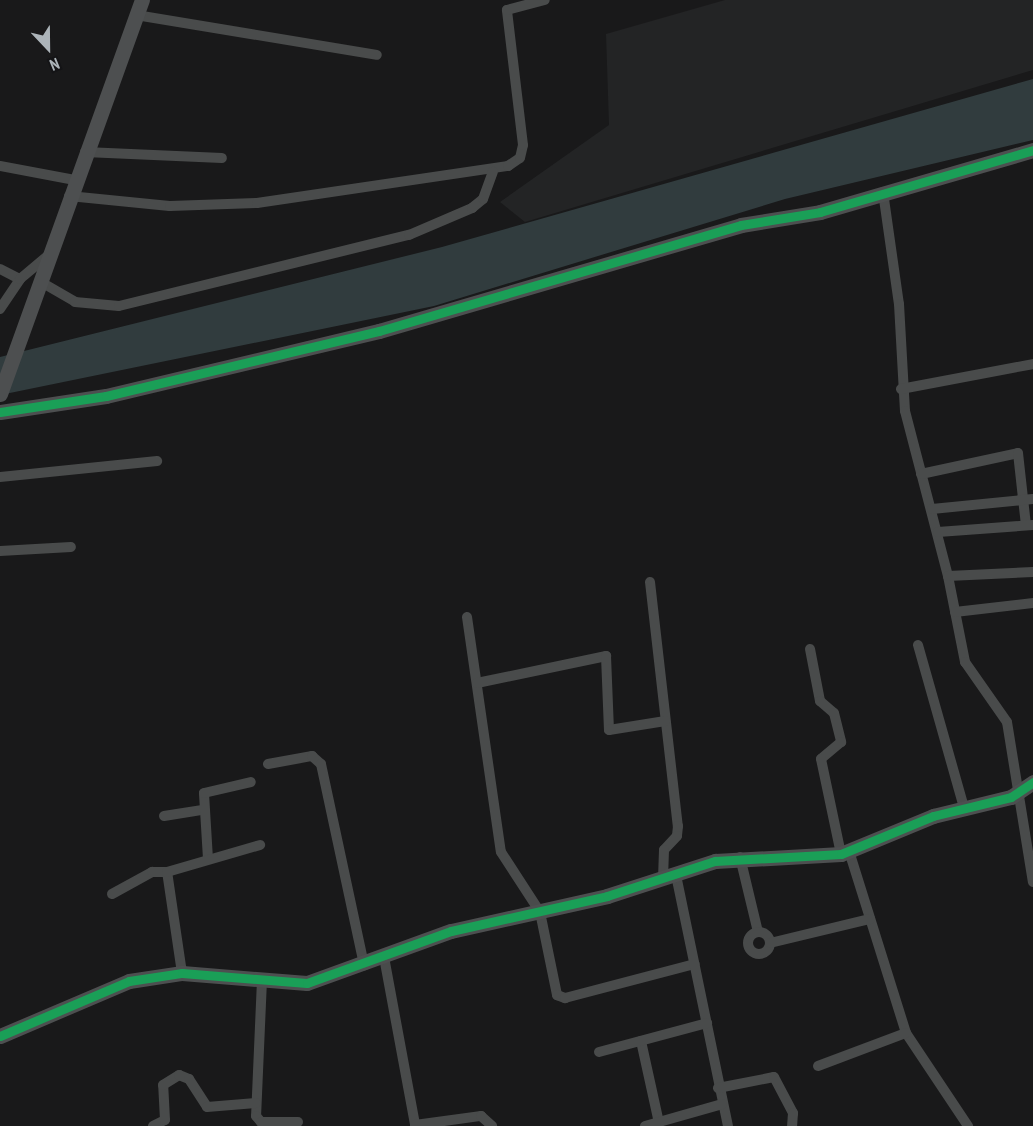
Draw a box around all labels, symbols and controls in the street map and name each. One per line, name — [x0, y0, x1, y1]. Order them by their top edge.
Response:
north arrow — [18, 18, 78, 78]
text: N — [47, 54, 63, 76]

